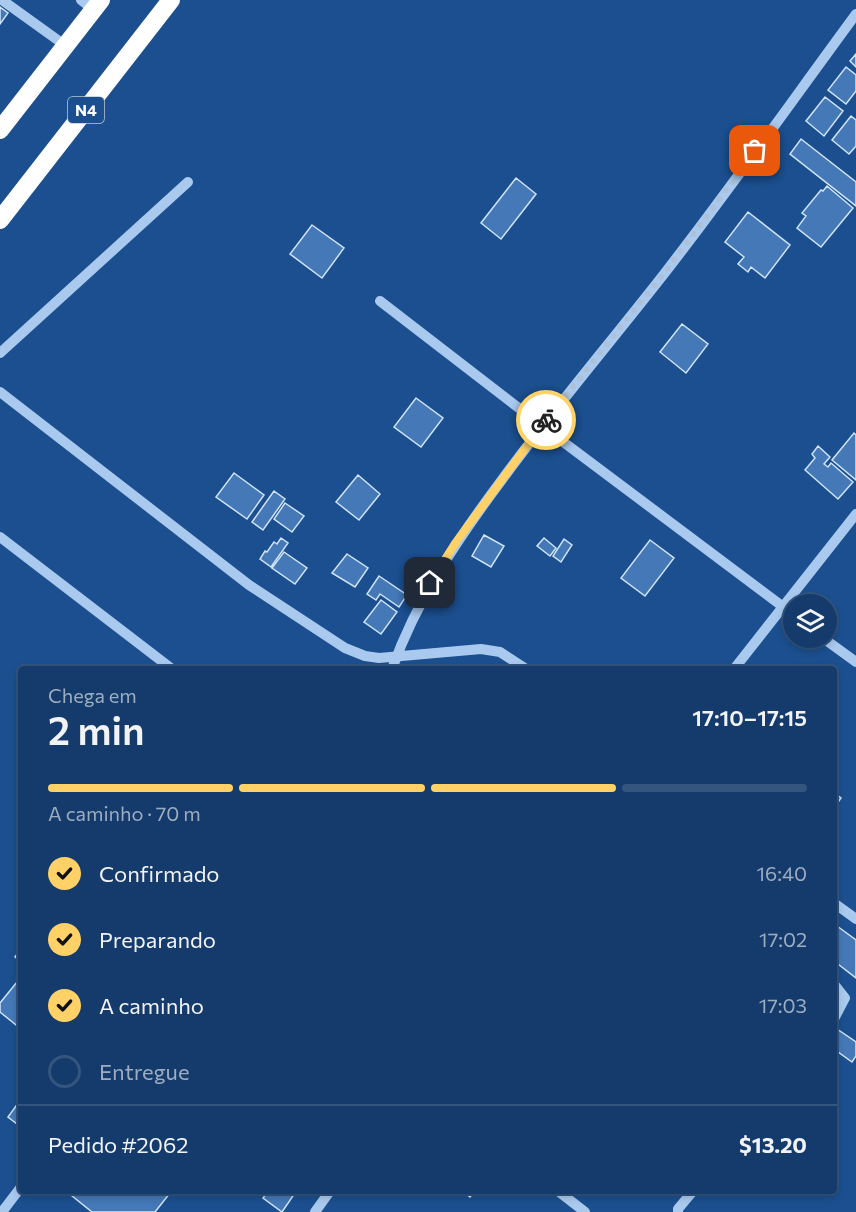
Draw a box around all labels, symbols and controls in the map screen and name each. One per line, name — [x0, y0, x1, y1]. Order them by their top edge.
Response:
road number: N4 — [68, 97, 104, 123]
pin — [729, 125, 780, 176]
icon: bag — [738, 134, 771, 167]
courier — [516, 390, 576, 450]
icon: bike — [530, 404, 563, 437]
pin — [404, 557, 455, 608]
icon: home — [413, 566, 446, 599]
map controls — [783, 594, 837, 648]
button: layers — [783, 594, 837, 648]
text: Chega em — [48, 683, 137, 707]
text: 17:10–17:15 — [692, 704, 807, 731]
text: 2 min — [48, 705, 145, 753]
text: A caminho · 70 m — [48, 801, 201, 825]
icon: check — [48, 857, 81, 890]
text: Confirmado — [99, 860, 220, 887]
text: 16:40 — [757, 861, 807, 885]
icon: check — [48, 923, 81, 956]
text: Preparando — [99, 926, 216, 953]
text: 17:02 — [759, 927, 807, 951]
icon: check — [48, 989, 81, 1022]
text: A caminho — [99, 992, 204, 1019]
text: 17:03 — [759, 993, 807, 1017]
text: Entregue — [99, 1058, 190, 1085]
text: Pedido #2062 — [48, 1131, 188, 1158]
text: $13.20 — [739, 1131, 807, 1158]

